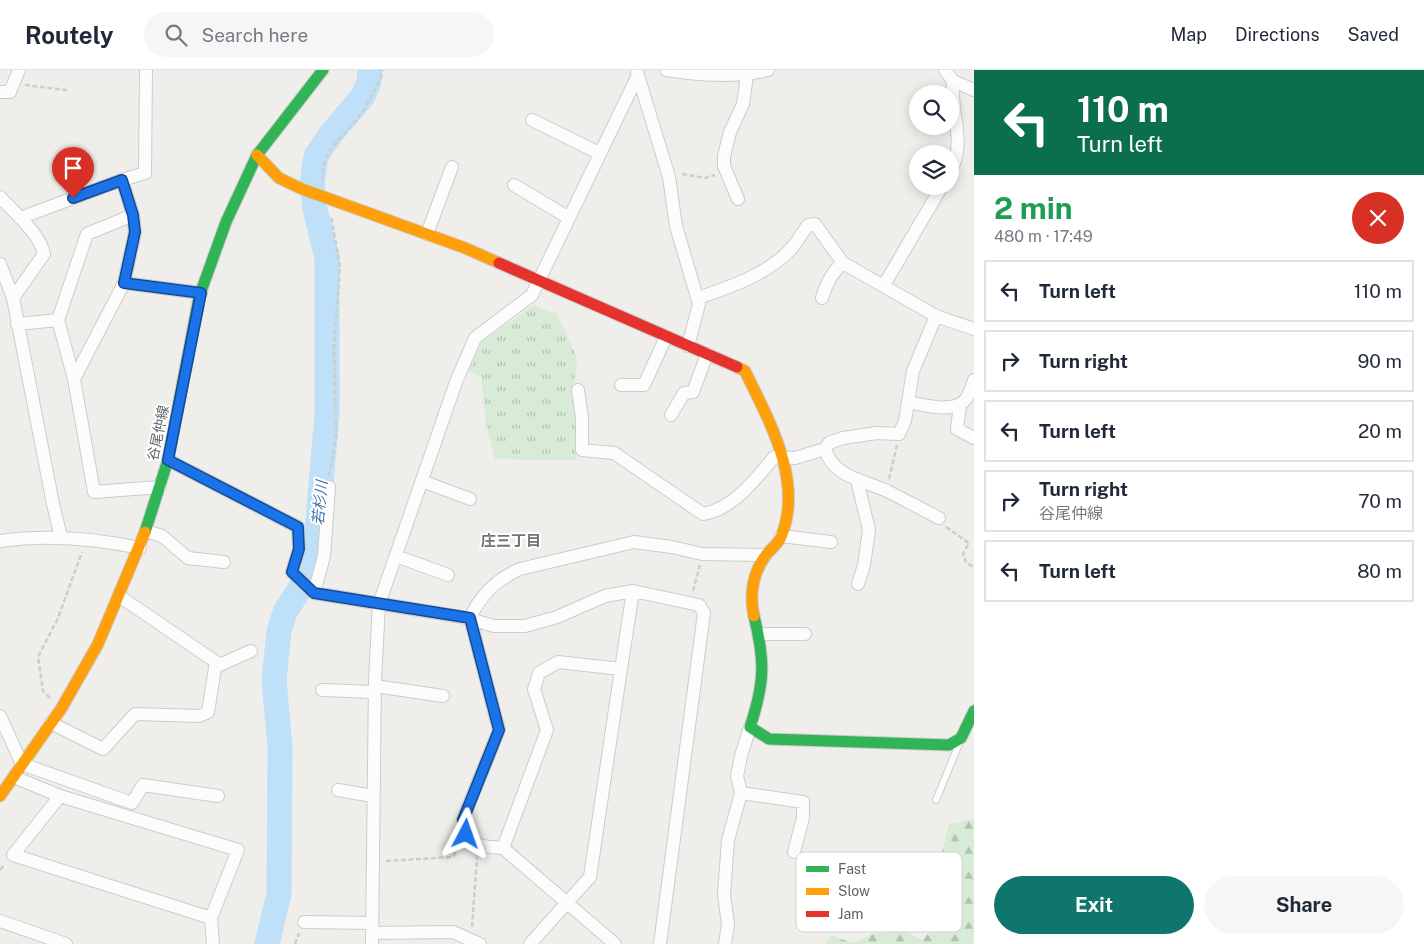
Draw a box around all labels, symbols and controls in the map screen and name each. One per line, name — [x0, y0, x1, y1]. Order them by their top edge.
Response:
search box — [144, 12, 494, 57]
text: Routely — [25, 21, 114, 49]
icon: search — [162, 21, 190, 49]
text: Search here — [202, 24, 308, 46]
text: Map — [1170, 24, 1207, 45]
text: Directions — [1235, 24, 1320, 45]
text: Saved — [1348, 24, 1399, 45]
map controls — [909, 85, 959, 195]
button: search — [909, 85, 959, 135]
text: 110 m — [1077, 89, 1169, 130]
icon: left — [994, 90, 1059, 155]
text: Turn left — [1077, 131, 1163, 157]
button: layers — [909, 145, 959, 195]
pin — [52, 147, 94, 198]
icon: arrive — [59, 154, 87, 182]
text: 2 min — [994, 190, 1073, 226]
button: close — [1352, 192, 1404, 244]
text: 480 m · 17:49 — [994, 227, 1093, 246]
icon: left — [996, 277, 1024, 305]
text: Turn left — [1039, 280, 1116, 302]
text: 110 m — [1354, 280, 1402, 302]
icon: right — [996, 347, 1024, 375]
text: Turn right — [1039, 350, 1128, 372]
text: 90 m — [1358, 350, 1402, 372]
street label: 谷尾仲線 — [144, 404, 172, 462]
icon: left — [996, 417, 1024, 445]
text: Turn left — [1039, 420, 1116, 442]
text: 20 m — [1358, 420, 1402, 442]
water label: 若杉川 — [309, 478, 330, 526]
text: Turn right — [1039, 478, 1128, 500]
icon: right — [996, 487, 1024, 515]
text: 70 m — [1358, 490, 1402, 512]
text: 谷尾仲線 — [1039, 504, 1103, 523]
district label: 庄三丁目 — [481, 532, 541, 549]
icon: left — [996, 557, 1024, 585]
text: Turn left — [1039, 560, 1116, 582]
text: 80 m — [1357, 560, 1402, 582]
position arrow — [439, 807, 491, 859]
legend — [796, 852, 962, 932]
text: Fast — [838, 861, 866, 877]
button: Exit — [994, 876, 1194, 934]
button: Share — [1204, 876, 1404, 934]
text: Slow — [838, 883, 870, 899]
text: Jam — [838, 906, 863, 922]

